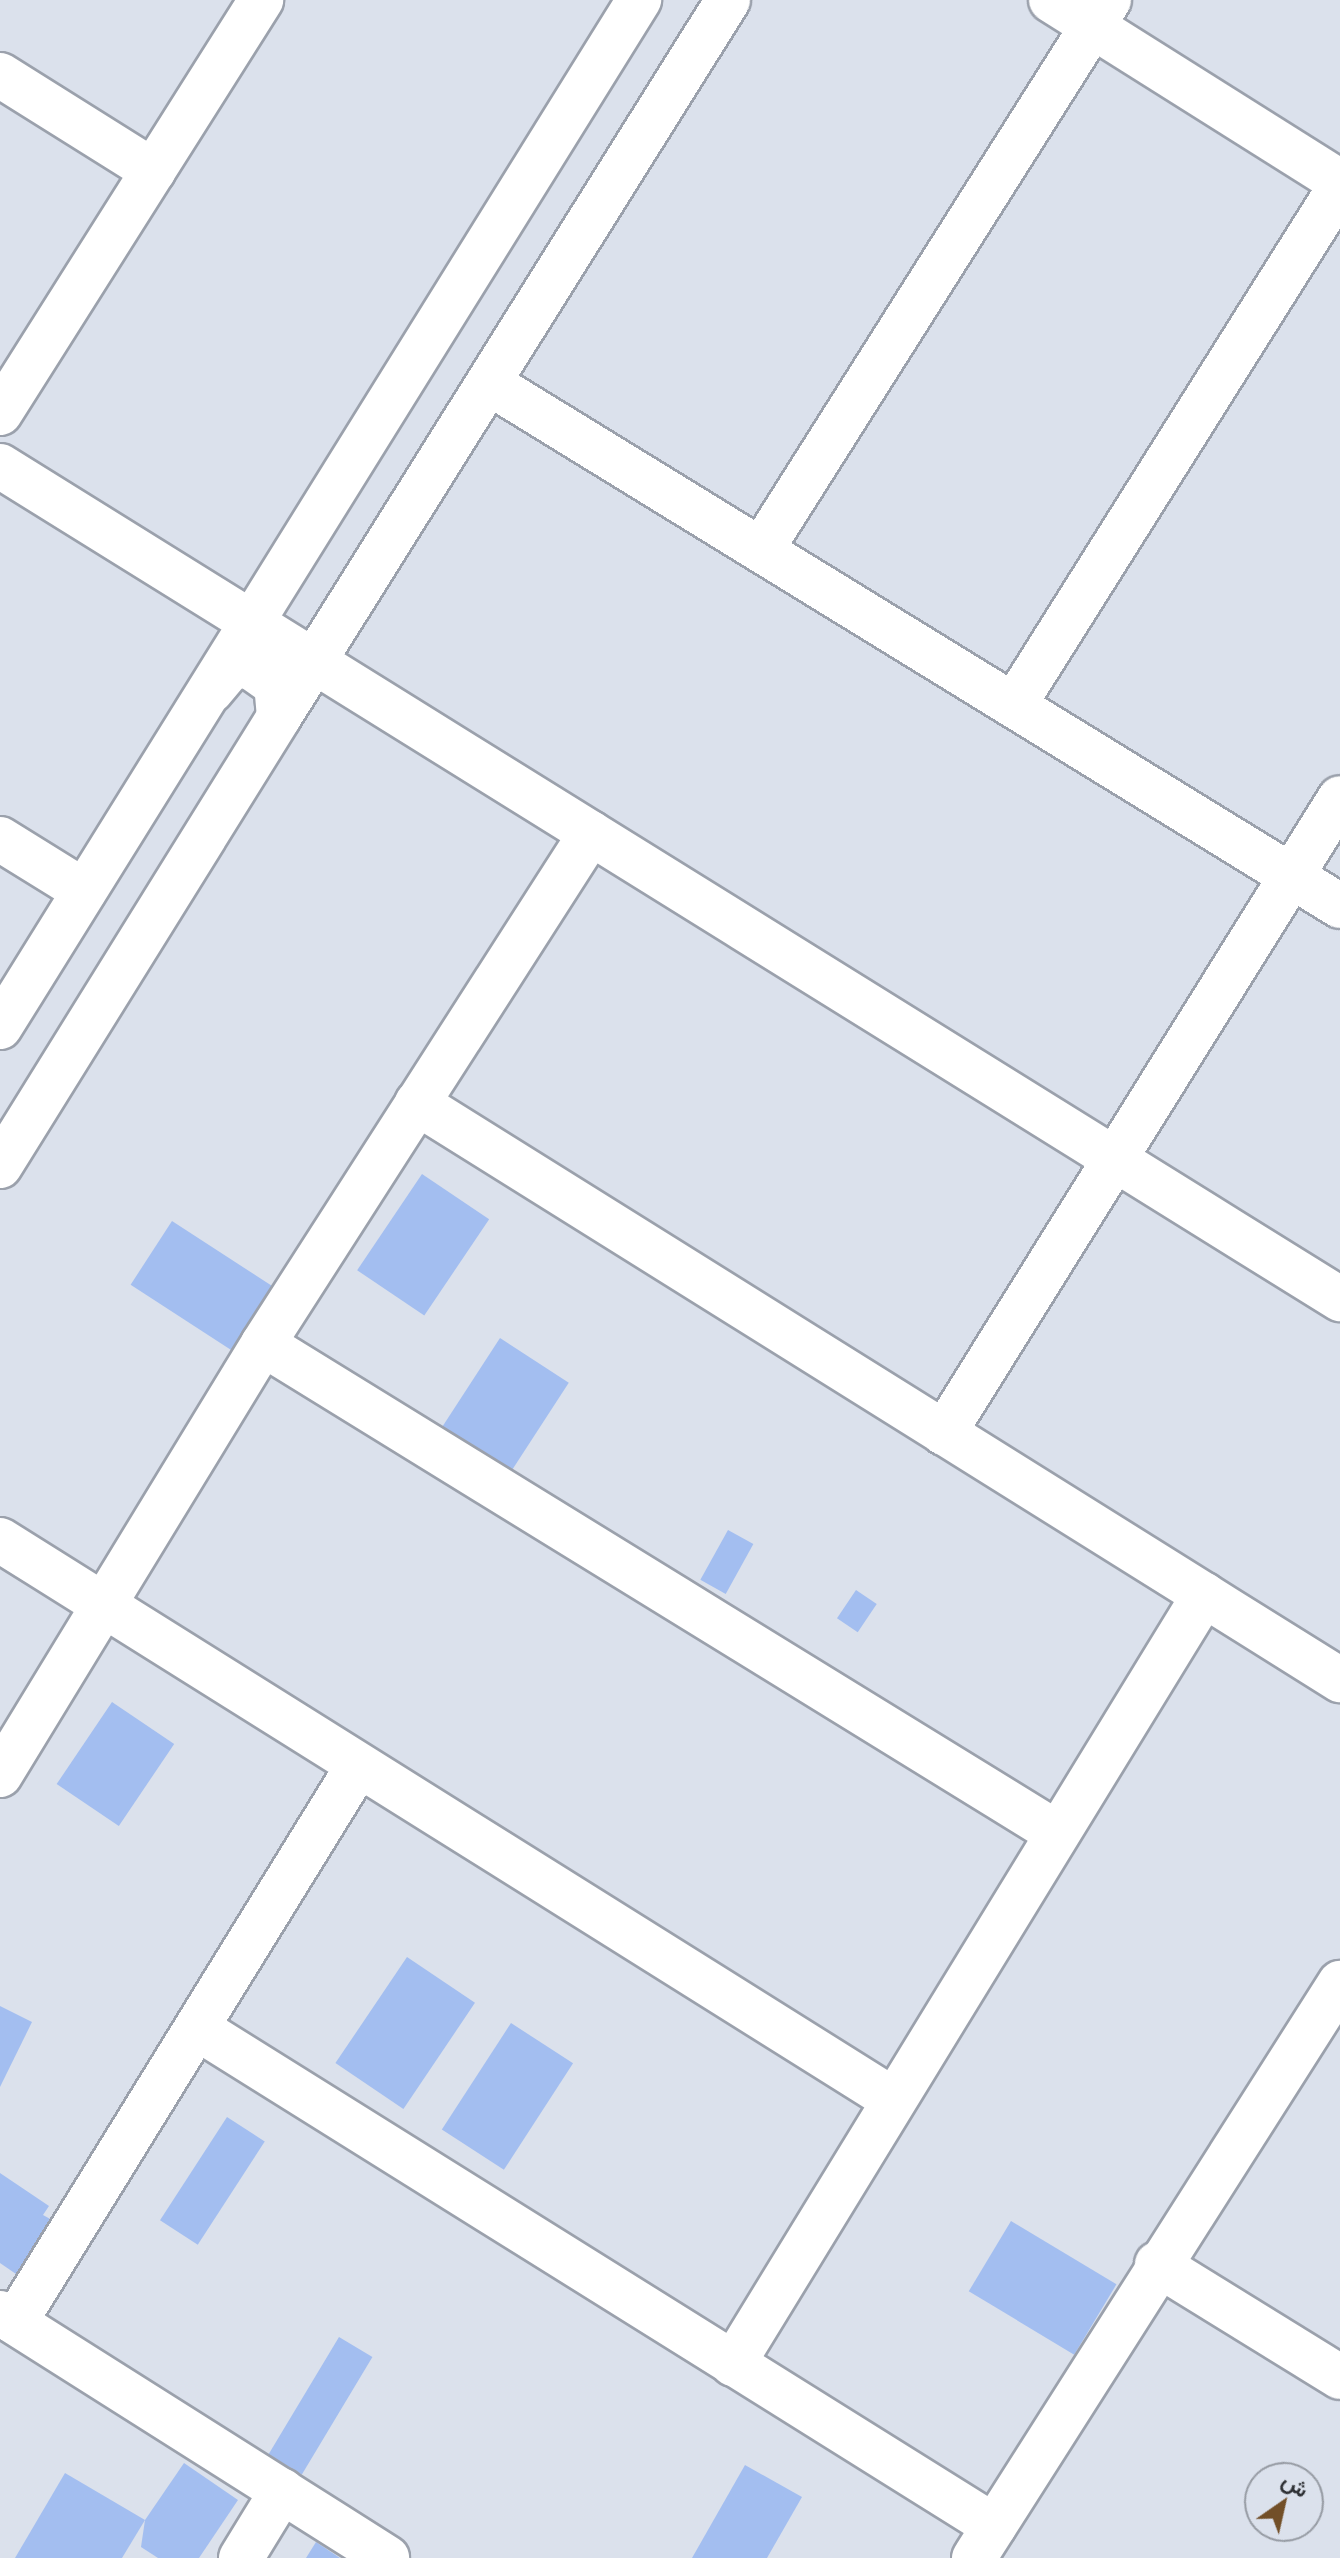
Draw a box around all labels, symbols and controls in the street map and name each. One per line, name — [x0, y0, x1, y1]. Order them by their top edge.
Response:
north arrow — [1244, 2462, 1324, 2542]
text: ش — [1278, 2466, 1315, 2502]

